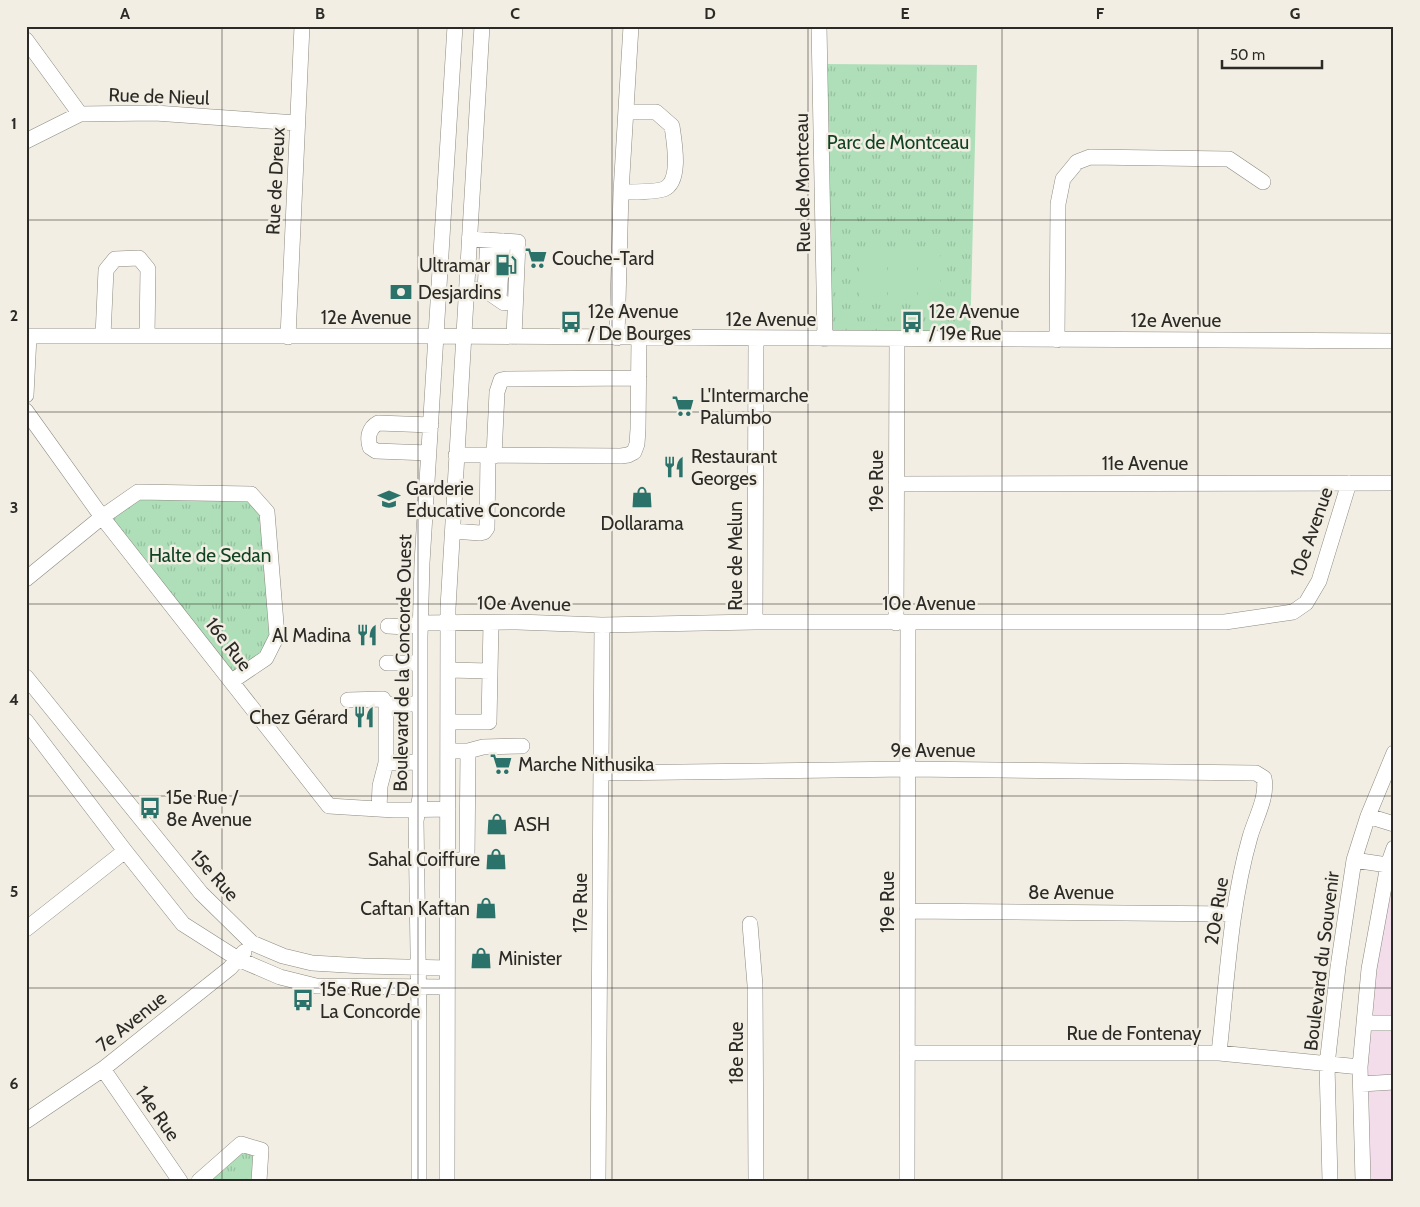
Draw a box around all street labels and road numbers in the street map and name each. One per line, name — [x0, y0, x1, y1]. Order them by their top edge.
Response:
street label: Rue de Nieul — [108, 83, 210, 110]
street label: Rue de Montceau — [790, 113, 815, 253]
street label: Rue de Dreux — [261, 127, 290, 235]
street label: 12e Avenue — [321, 306, 411, 329]
street label: 12e Avenue — [726, 308, 816, 331]
street label: 12e Avenue — [1131, 309, 1221, 332]
street label: 19e Rue — [865, 450, 888, 512]
street label: 11e Avenue — [1102, 452, 1189, 475]
street label: 10e Avenue — [1285, 484, 1338, 580]
street label: Rue de Melun — [724, 501, 747, 611]
street label: Boulevard de la Concorde Ouest — [389, 534, 416, 792]
street label: 10e Avenue — [477, 591, 571, 616]
street label: 10e Avenue — [882, 592, 976, 615]
street label: 16e Rue — [200, 613, 257, 676]
street label: 9e Avenue — [890, 739, 976, 762]
street label: 15e Rue — [186, 845, 244, 906]
street label: Boulevard du Souvenir — [1299, 870, 1344, 1052]
street label: 19e Rue — [876, 871, 899, 933]
street label: 17e Rue — [569, 873, 592, 933]
street label: 20e Rue — [1200, 875, 1233, 947]
street label: 8e Avenue — [1028, 881, 1114, 904]
street label: 7e Avenue — [92, 986, 171, 1056]
street label: 18e Rue — [725, 1021, 748, 1084]
street label: Rue de Fontenay — [1067, 1022, 1202, 1045]
street label: 14e Rue — [130, 1081, 185, 1146]

